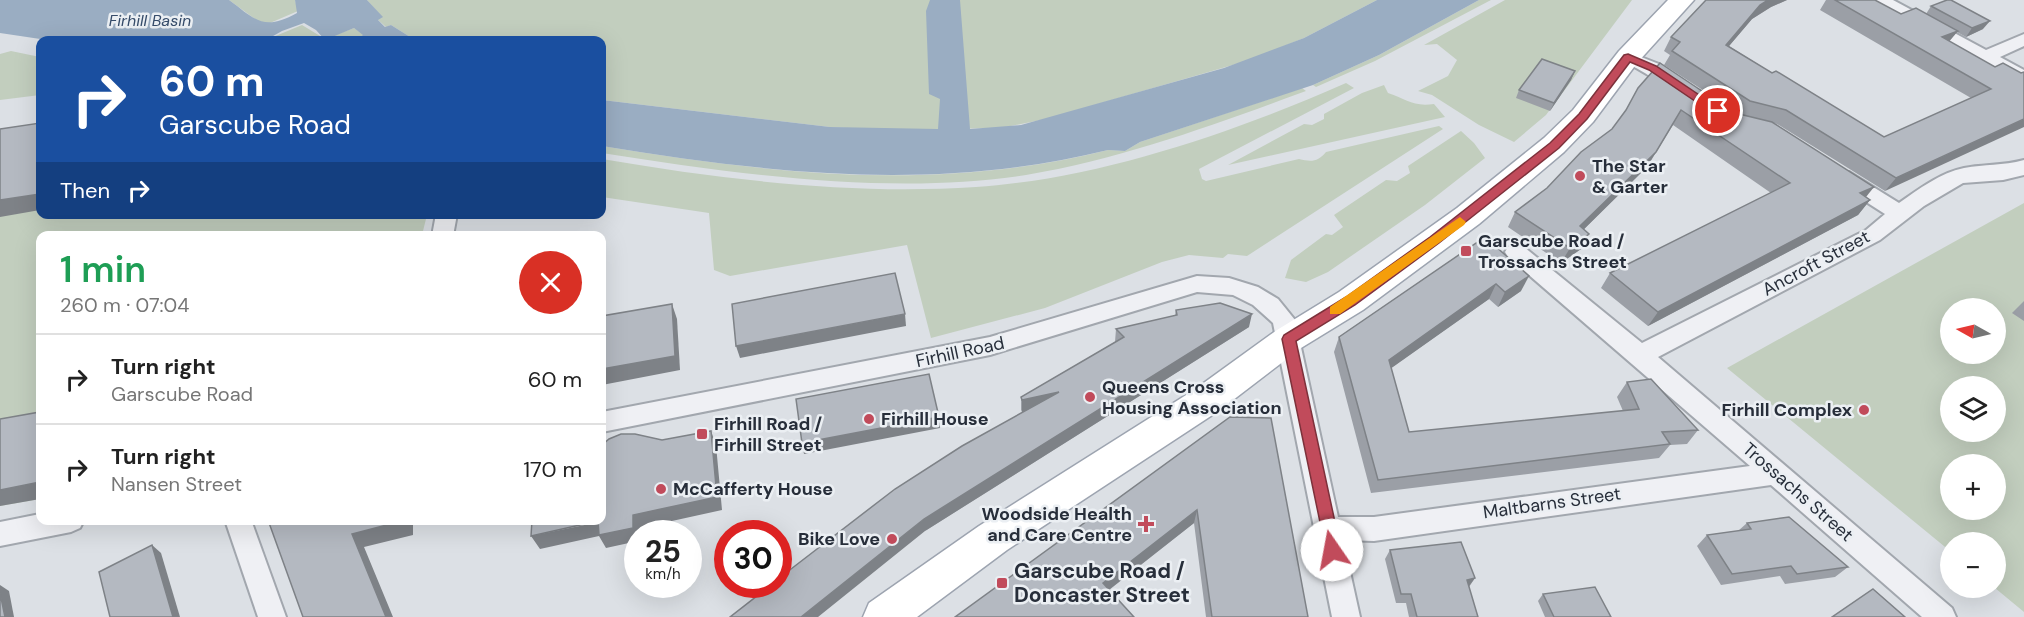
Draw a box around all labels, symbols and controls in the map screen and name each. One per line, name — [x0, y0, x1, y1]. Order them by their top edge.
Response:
water label: Firhill Basin — [109, 10, 191, 31]
text: 60 m — [159, 54, 265, 109]
icon: right — [60, 60, 138, 138]
pin — [1692, 85, 1743, 136]
icon: arrive — [1701, 94, 1734, 127]
text: Garscube Road — [159, 107, 351, 142]
place label: The Star & Garter — [1592, 154, 1668, 199]
marker: The Star & Garter — [1573, 169, 1587, 183]
icon: right — [122, 174, 155, 207]
text: Then — [60, 176, 110, 205]
street label: Ancroft Street — [1758, 225, 1874, 301]
place label: Garscube Road / Trossachs Street — [1478, 229, 1627, 274]
marker: Garscube Road / Trossachs Street — [1459, 244, 1473, 258]
text: 1 min — [60, 246, 146, 293]
button: close — [519, 251, 582, 314]
text: 260 m · 07:04 — [60, 292, 189, 318]
north arrow — [1940, 298, 2006, 364]
map controls — [1940, 298, 2006, 598]
street label: Firhill Road — [913, 331, 1007, 373]
text: Turn right — [111, 352, 216, 381]
icon: right — [60, 363, 93, 396]
text: 60 m — [528, 365, 582, 394]
place label: Queens Cross Housing Association — [1102, 375, 1282, 420]
button: layers — [1940, 376, 2006, 442]
text: Garscube Road — [111, 381, 253, 407]
marker: Queens Cross Housing Association — [1083, 390, 1097, 404]
place label: Firhill Complex — [1722, 398, 1852, 422]
marker: Firhill Complex — [1857, 403, 1871, 417]
place label: Firhill House — [881, 407, 989, 431]
place label: Firhill Road / Firhill Street — [714, 412, 823, 457]
marker: Firhill House — [862, 412, 876, 426]
marker: Firhill Road / Firhill Street — [695, 427, 709, 441]
street label: Trossachs Street — [1738, 437, 1858, 547]
text: Turn right — [111, 442, 216, 471]
icon: right — [60, 453, 93, 486]
button: + — [1940, 454, 2006, 520]
text: 170 m — [523, 455, 582, 484]
text: Nansen Street — [111, 471, 242, 497]
place label: McCafferty House — [673, 477, 833, 501]
street label: Maltbarns Street — [1482, 481, 1622, 525]
marker: McCafferty House — [654, 482, 668, 496]
place label: Woodside Health and Care Centre — [982, 502, 1132, 547]
marker: Woodside Health and Care Centre — [1137, 515, 1155, 533]
position arrow — [1300, 518, 1364, 582]
speed limit sign: 30 — [714, 520, 792, 598]
place label: Bike Love — [798, 527, 880, 551]
text: 25 — [645, 532, 681, 571]
marker: Bike Love — [885, 532, 899, 546]
button: − — [1940, 532, 2006, 598]
place label: Garscube Road / Doncaster Street — [1014, 557, 1190, 609]
text: km/h — [645, 564, 681, 584]
marker: Garscube Road / Doncaster Street — [995, 576, 1009, 590]

